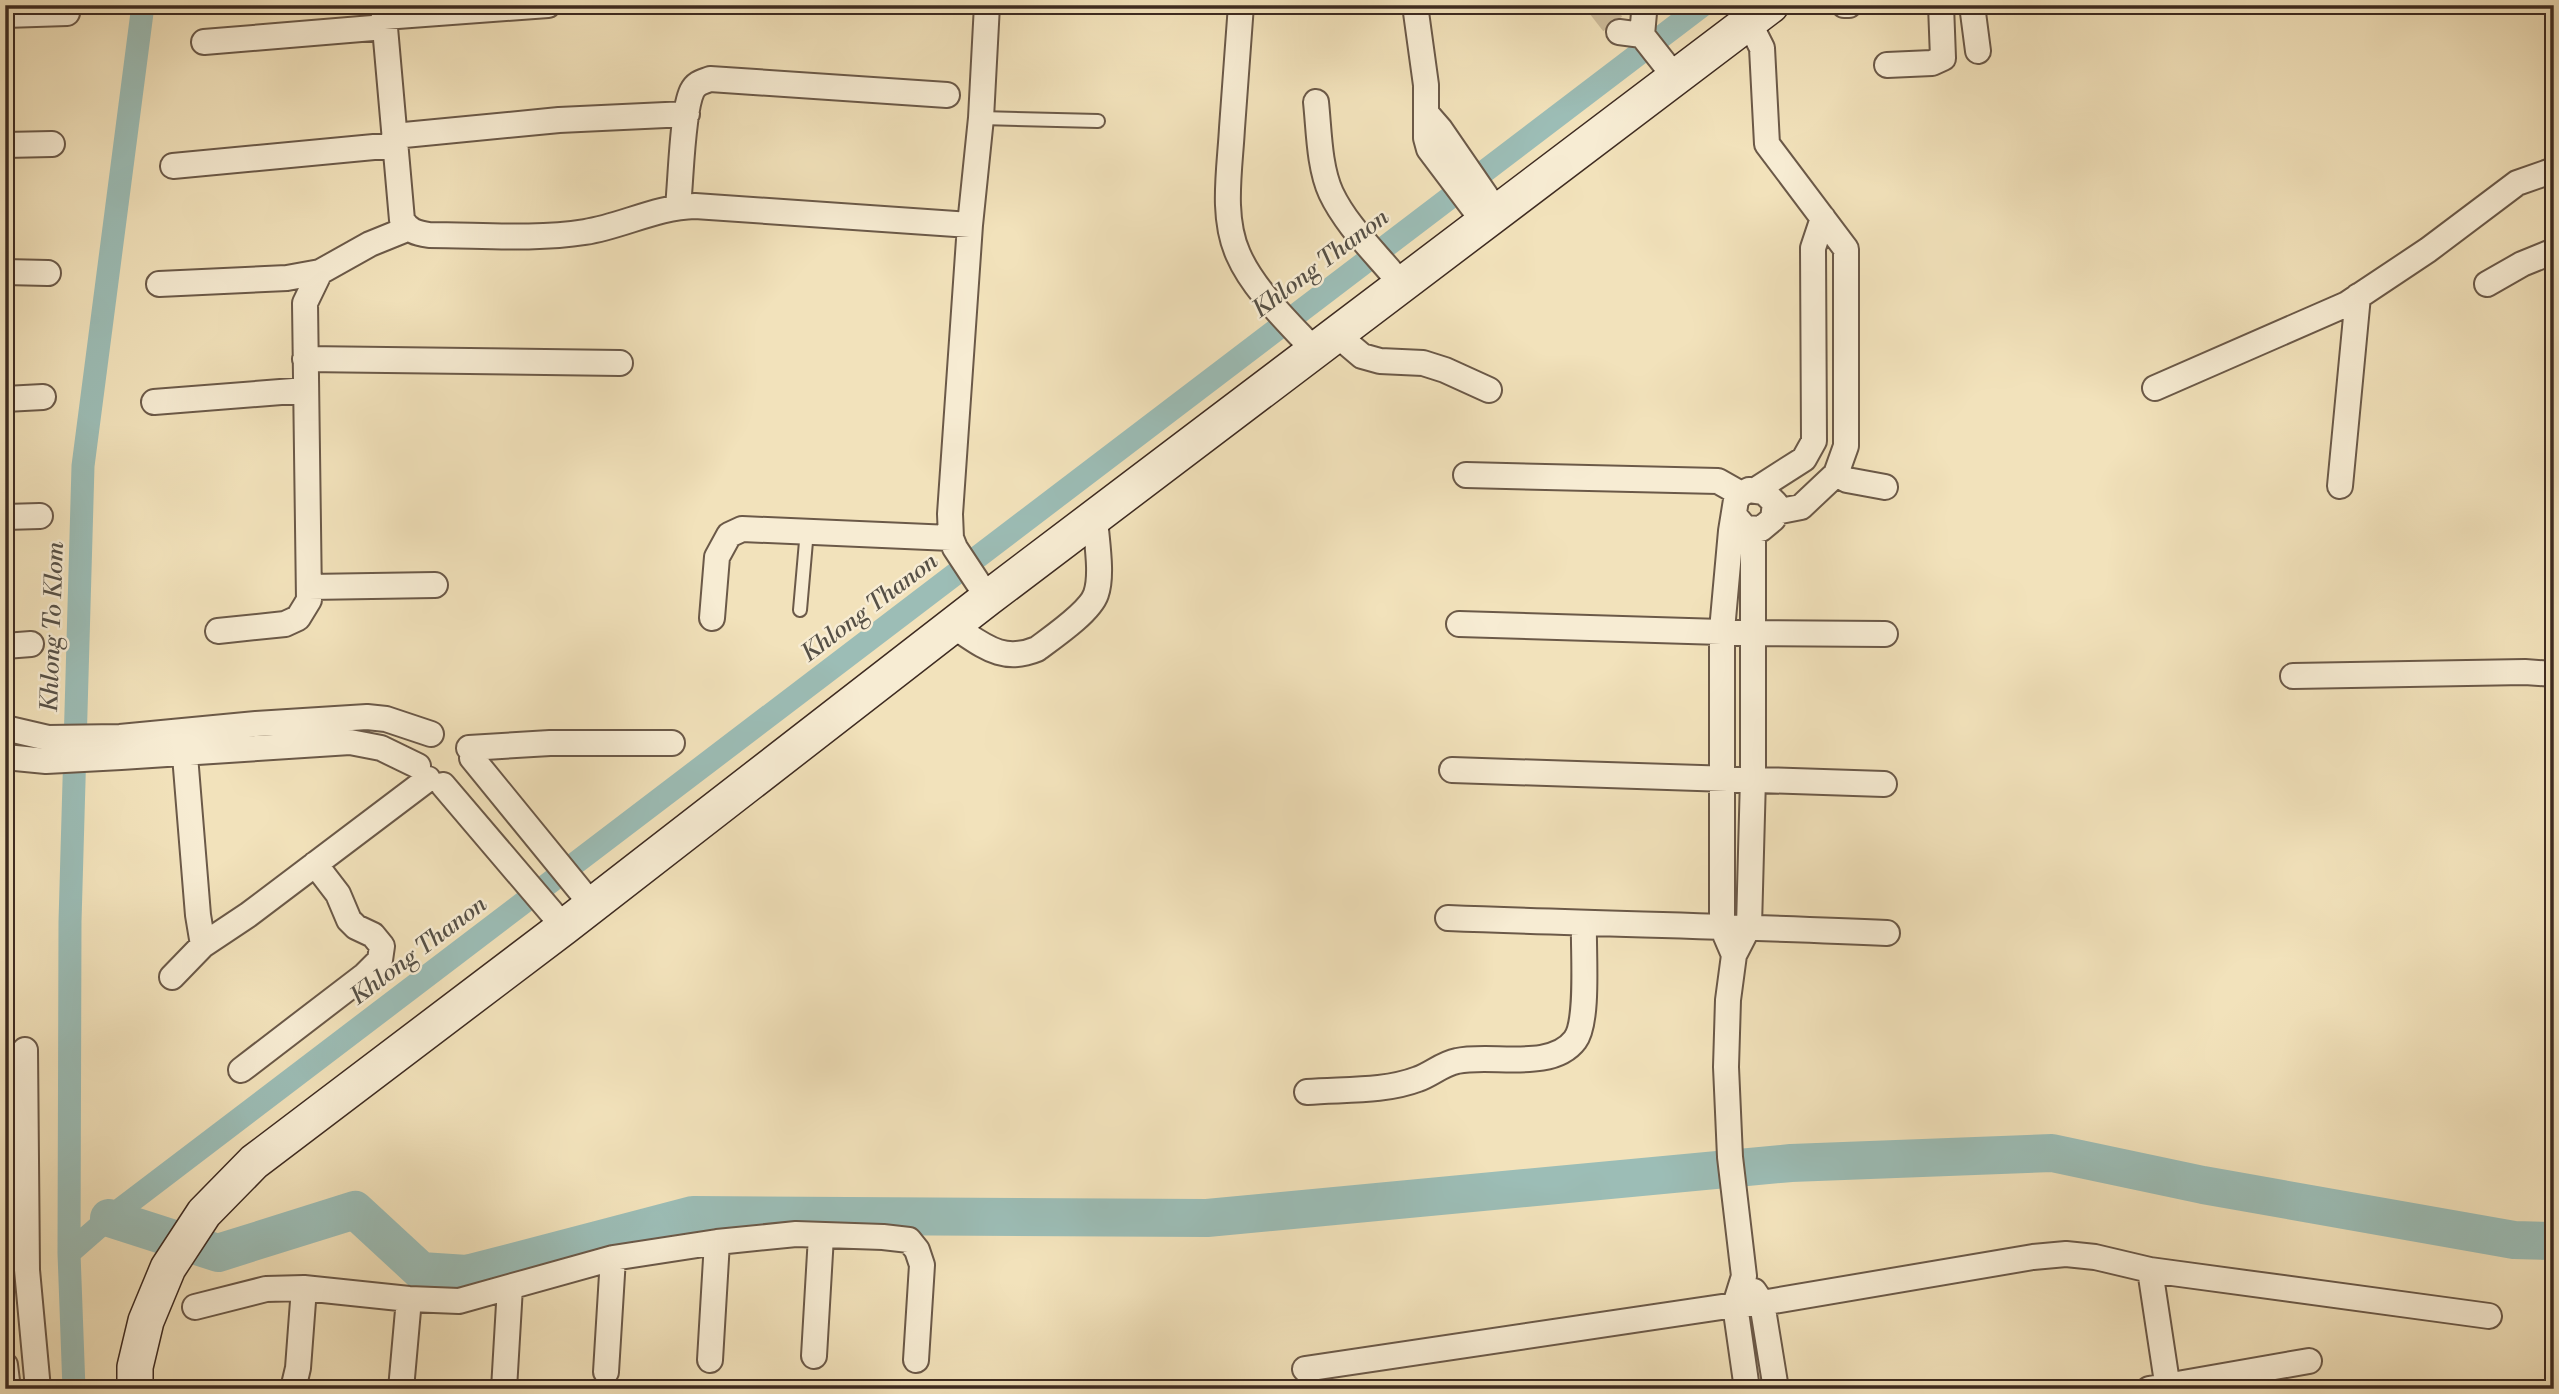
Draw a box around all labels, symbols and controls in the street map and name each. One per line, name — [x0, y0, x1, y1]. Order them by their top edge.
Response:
water label: Khlong Thanon — [1246, 202, 1396, 325]
water label: Khlong To Klom — [35, 541, 71, 713]
water label: Khlong Thanon — [795, 546, 945, 669]
water label: Khlong Thanon — [344, 889, 494, 1012]

